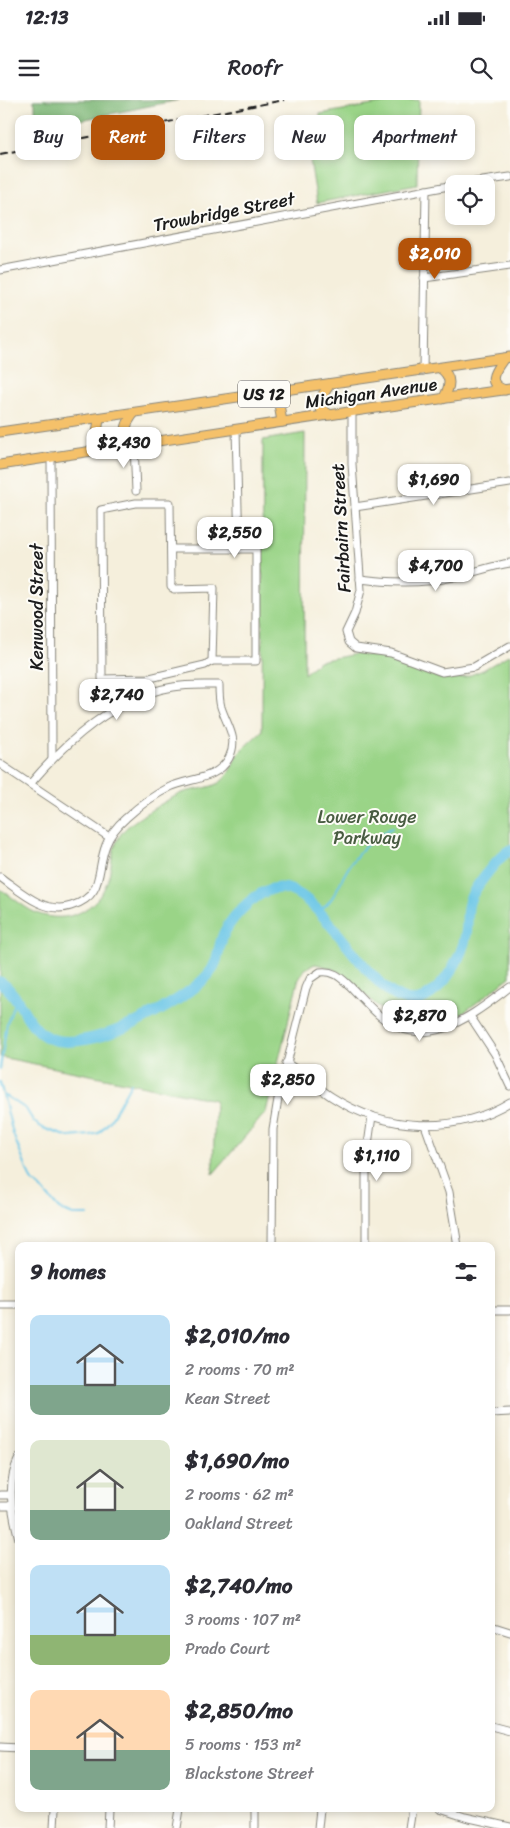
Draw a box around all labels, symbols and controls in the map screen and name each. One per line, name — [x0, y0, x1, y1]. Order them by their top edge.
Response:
text: 12:13 — [25, 1, 68, 34]
text: Roofr — [228, 48, 282, 87]
icon: menu — [15, 54, 43, 82]
icon: search — [467, 54, 495, 82]
chip: Buy — [15, 115, 81, 160]
chip: Rent — [91, 115, 165, 160]
chip: Filters — [175, 115, 264, 160]
chip: New — [274, 115, 344, 160]
chip: Apartment — [354, 115, 475, 160]
map controls — [445, 175, 495, 225]
button: locate — [445, 175, 495, 225]
street label: Trowbridge Street — [150, 182, 298, 241]
pin: $2,010 — [394, 238, 476, 280]
text: $2,010 — [409, 239, 461, 268]
street label: Michigan Avenue — [303, 368, 439, 418]
road number: US 12 — [238, 380, 290, 408]
pin: $2,430 — [83, 426, 165, 469]
text: $2,430 — [97, 428, 151, 457]
street label: Fairbairn Street — [322, 462, 360, 593]
pin: $1,690 — [393, 464, 475, 506]
text: $1,690 — [409, 465, 459, 494]
pin: $2,550 — [194, 516, 276, 559]
text: $2,550 — [208, 518, 262, 547]
street label: Kenwood Street — [21, 543, 53, 670]
pin: $4,700 — [395, 550, 477, 592]
text: $4,700 — [409, 551, 463, 580]
pin: $2,740 — [76, 678, 158, 721]
text: $2,740 — [90, 680, 144, 709]
park label: Lower Rouge Parkway — [317, 801, 417, 854]
pin: $2,870 — [379, 1000, 461, 1042]
text: $2,870 — [393, 1001, 447, 1030]
pin: $2,850 — [247, 1064, 329, 1106]
text: $2,850 — [261, 1065, 315, 1094]
pin: $1,110 — [336, 1140, 418, 1182]
text: $1,110 — [354, 1141, 400, 1170]
text: 9 homes — [30, 1253, 106, 1291]
icon: filters — [452, 1258, 480, 1286]
text: $2,010/mo — [185, 1317, 290, 1355]
icon: home — [70, 1335, 130, 1395]
text: 2 rooms · 70 m² — [185, 1355, 295, 1384]
text: Kean Street — [185, 1384, 270, 1413]
text: $1,690/mo — [185, 1442, 289, 1480]
icon: home — [70, 1460, 130, 1520]
text: 2 rooms · 62 m² — [185, 1480, 294, 1509]
text: Oakland Street — [185, 1509, 293, 1538]
text: $2,740/mo — [185, 1567, 293, 1605]
icon: home — [70, 1585, 130, 1645]
text: 3 rooms · 107 m² — [185, 1605, 301, 1634]
text: Prado Court — [185, 1634, 270, 1663]
text: $2,850/mo — [185, 1692, 293, 1730]
icon: home — [70, 1710, 130, 1770]
text: 5 rooms · 153 m² — [185, 1730, 301, 1759]
text: Blackstone Street — [185, 1759, 314, 1788]

